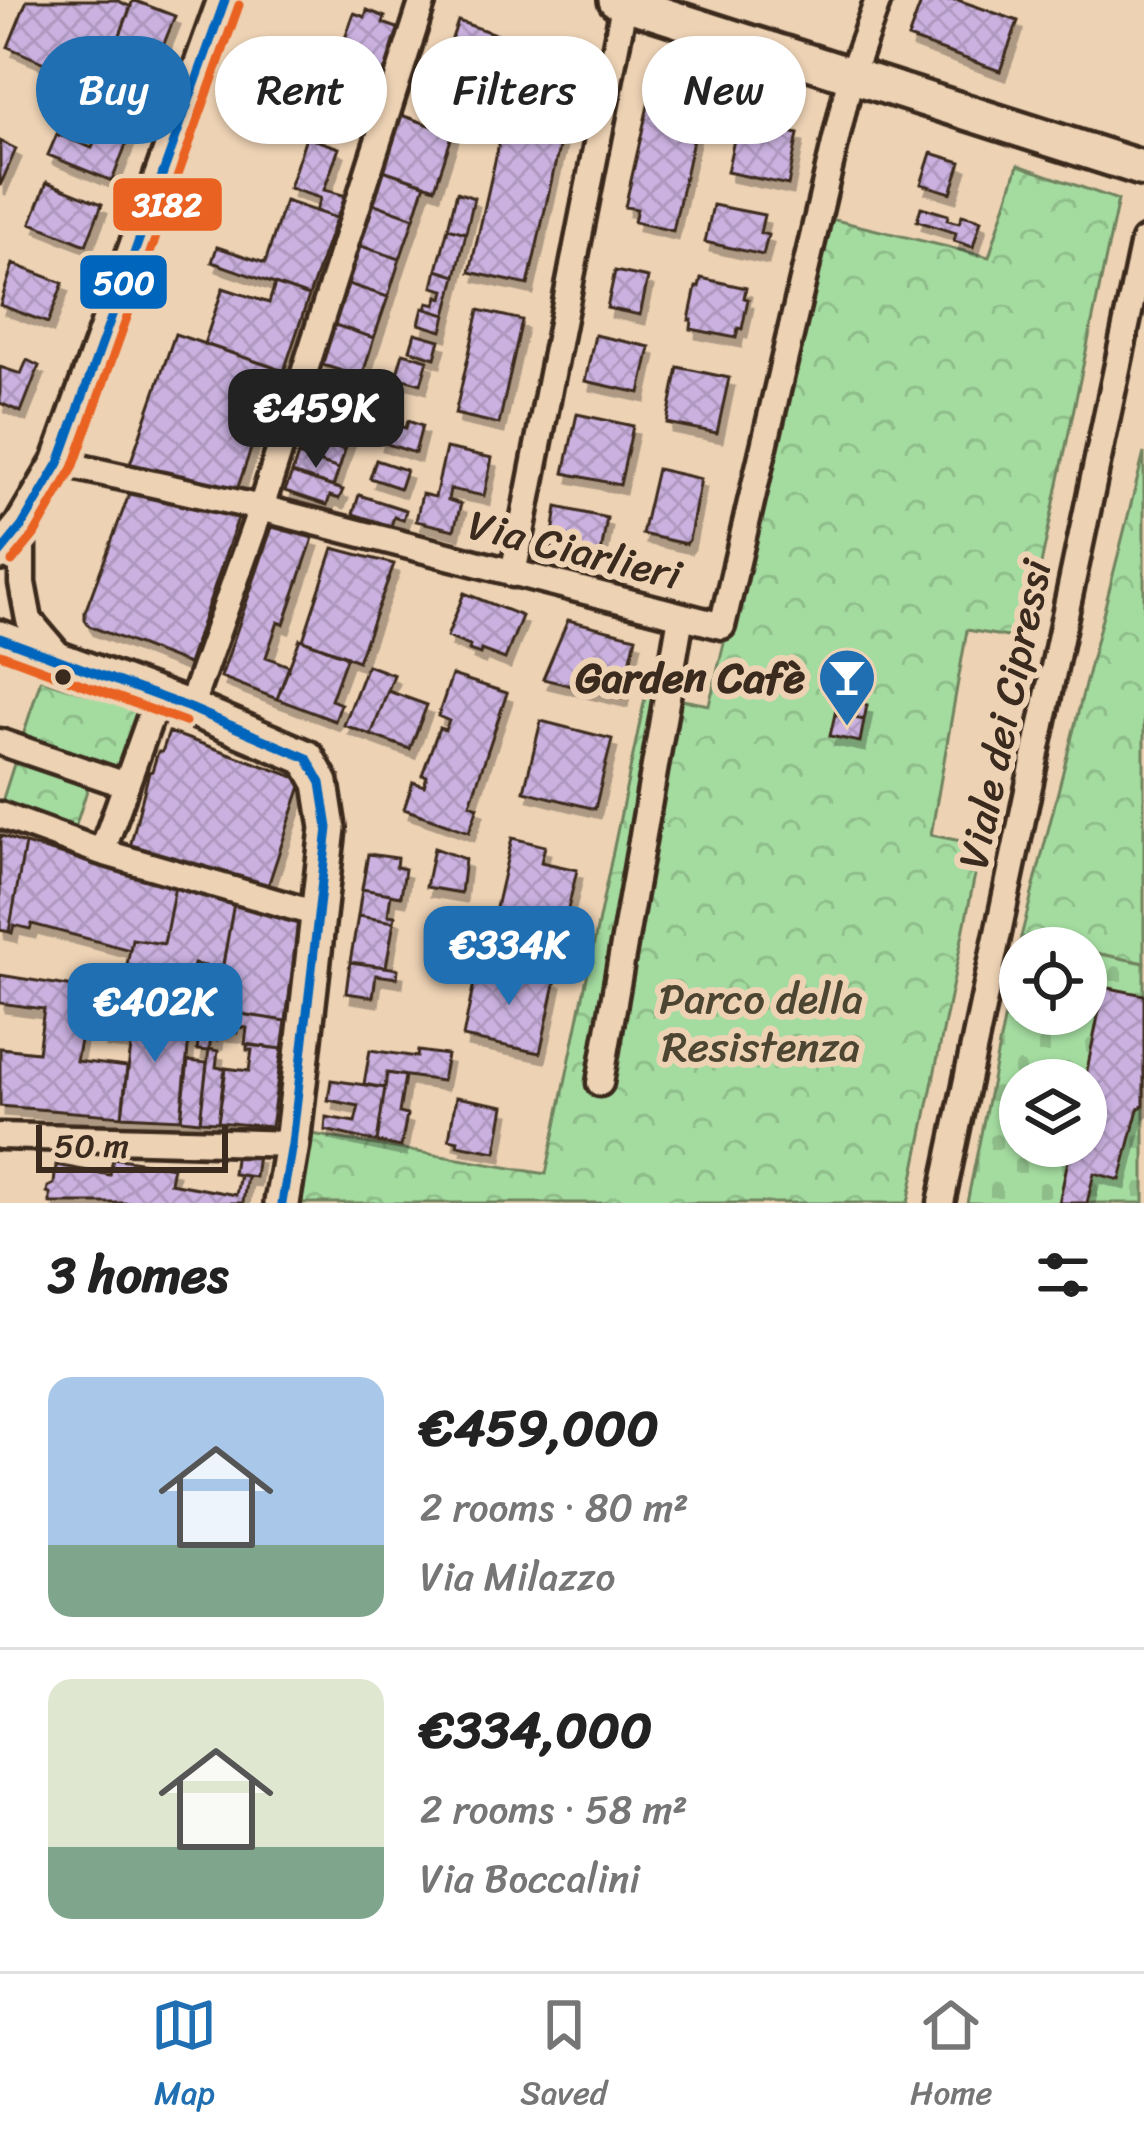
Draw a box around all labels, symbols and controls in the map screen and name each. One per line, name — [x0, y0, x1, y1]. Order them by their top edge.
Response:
chip: Buy — [36, 36, 191, 144]
chip: Rent — [215, 36, 387, 144]
chip: Filters — [411, 36, 618, 144]
chip: New — [642, 36, 806, 144]
line badge: 3I82 — [111, 176, 224, 233]
text: 3I82 — [131, 176, 202, 234]
line badge: 500 — [78, 253, 169, 311]
text: 500 — [93, 254, 155, 312]
pin: €459K — [232, 369, 400, 471]
text: €459K — [255, 373, 377, 442]
street label: Via Ciarlieri — [460, 488, 690, 612]
street label: Viale dei Cipressi — [936, 552, 1074, 875]
place label: Garden Cafè — [576, 641, 805, 715]
bar icon: Garden Cafè — [816, 646, 878, 728]
unlabelled marker — [52, 666, 74, 688]
pin: €334K — [425, 906, 593, 1008]
text: €334K — [451, 910, 567, 979]
map controls — [999, 927, 1107, 1167]
button: locate — [999, 927, 1107, 1035]
park label: Parco della Resistenza — [659, 962, 863, 1084]
pin: €402K — [71, 963, 239, 1065]
text: €402K — [94, 967, 216, 1036]
button: layers — [999, 1059, 1107, 1167]
text: 50 m — [54, 1117, 129, 1175]
scale bar — [36, 1119, 228, 1172]
text: 3 homes — [48, 1230, 228, 1320]
icon: filters — [1030, 1242, 1096, 1308]
text: €459,000 — [420, 1383, 659, 1473]
icon: home — [144, 1425, 288, 1569]
text: 2 rooms · 80 m² — [420, 1473, 689, 1542]
text: Via Milazzo — [420, 1542, 615, 1611]
text: €334,000 — [420, 1685, 652, 1775]
icon: home — [144, 1727, 288, 1871]
text: 2 rooms · 58 m² — [420, 1775, 688, 1844]
text: Via Boccalini — [420, 1844, 640, 1913]
tab: Map — [151, 1992, 217, 2122]
tab: Saved — [520, 1992, 607, 2122]
tab: Home — [910, 1992, 993, 2122]

